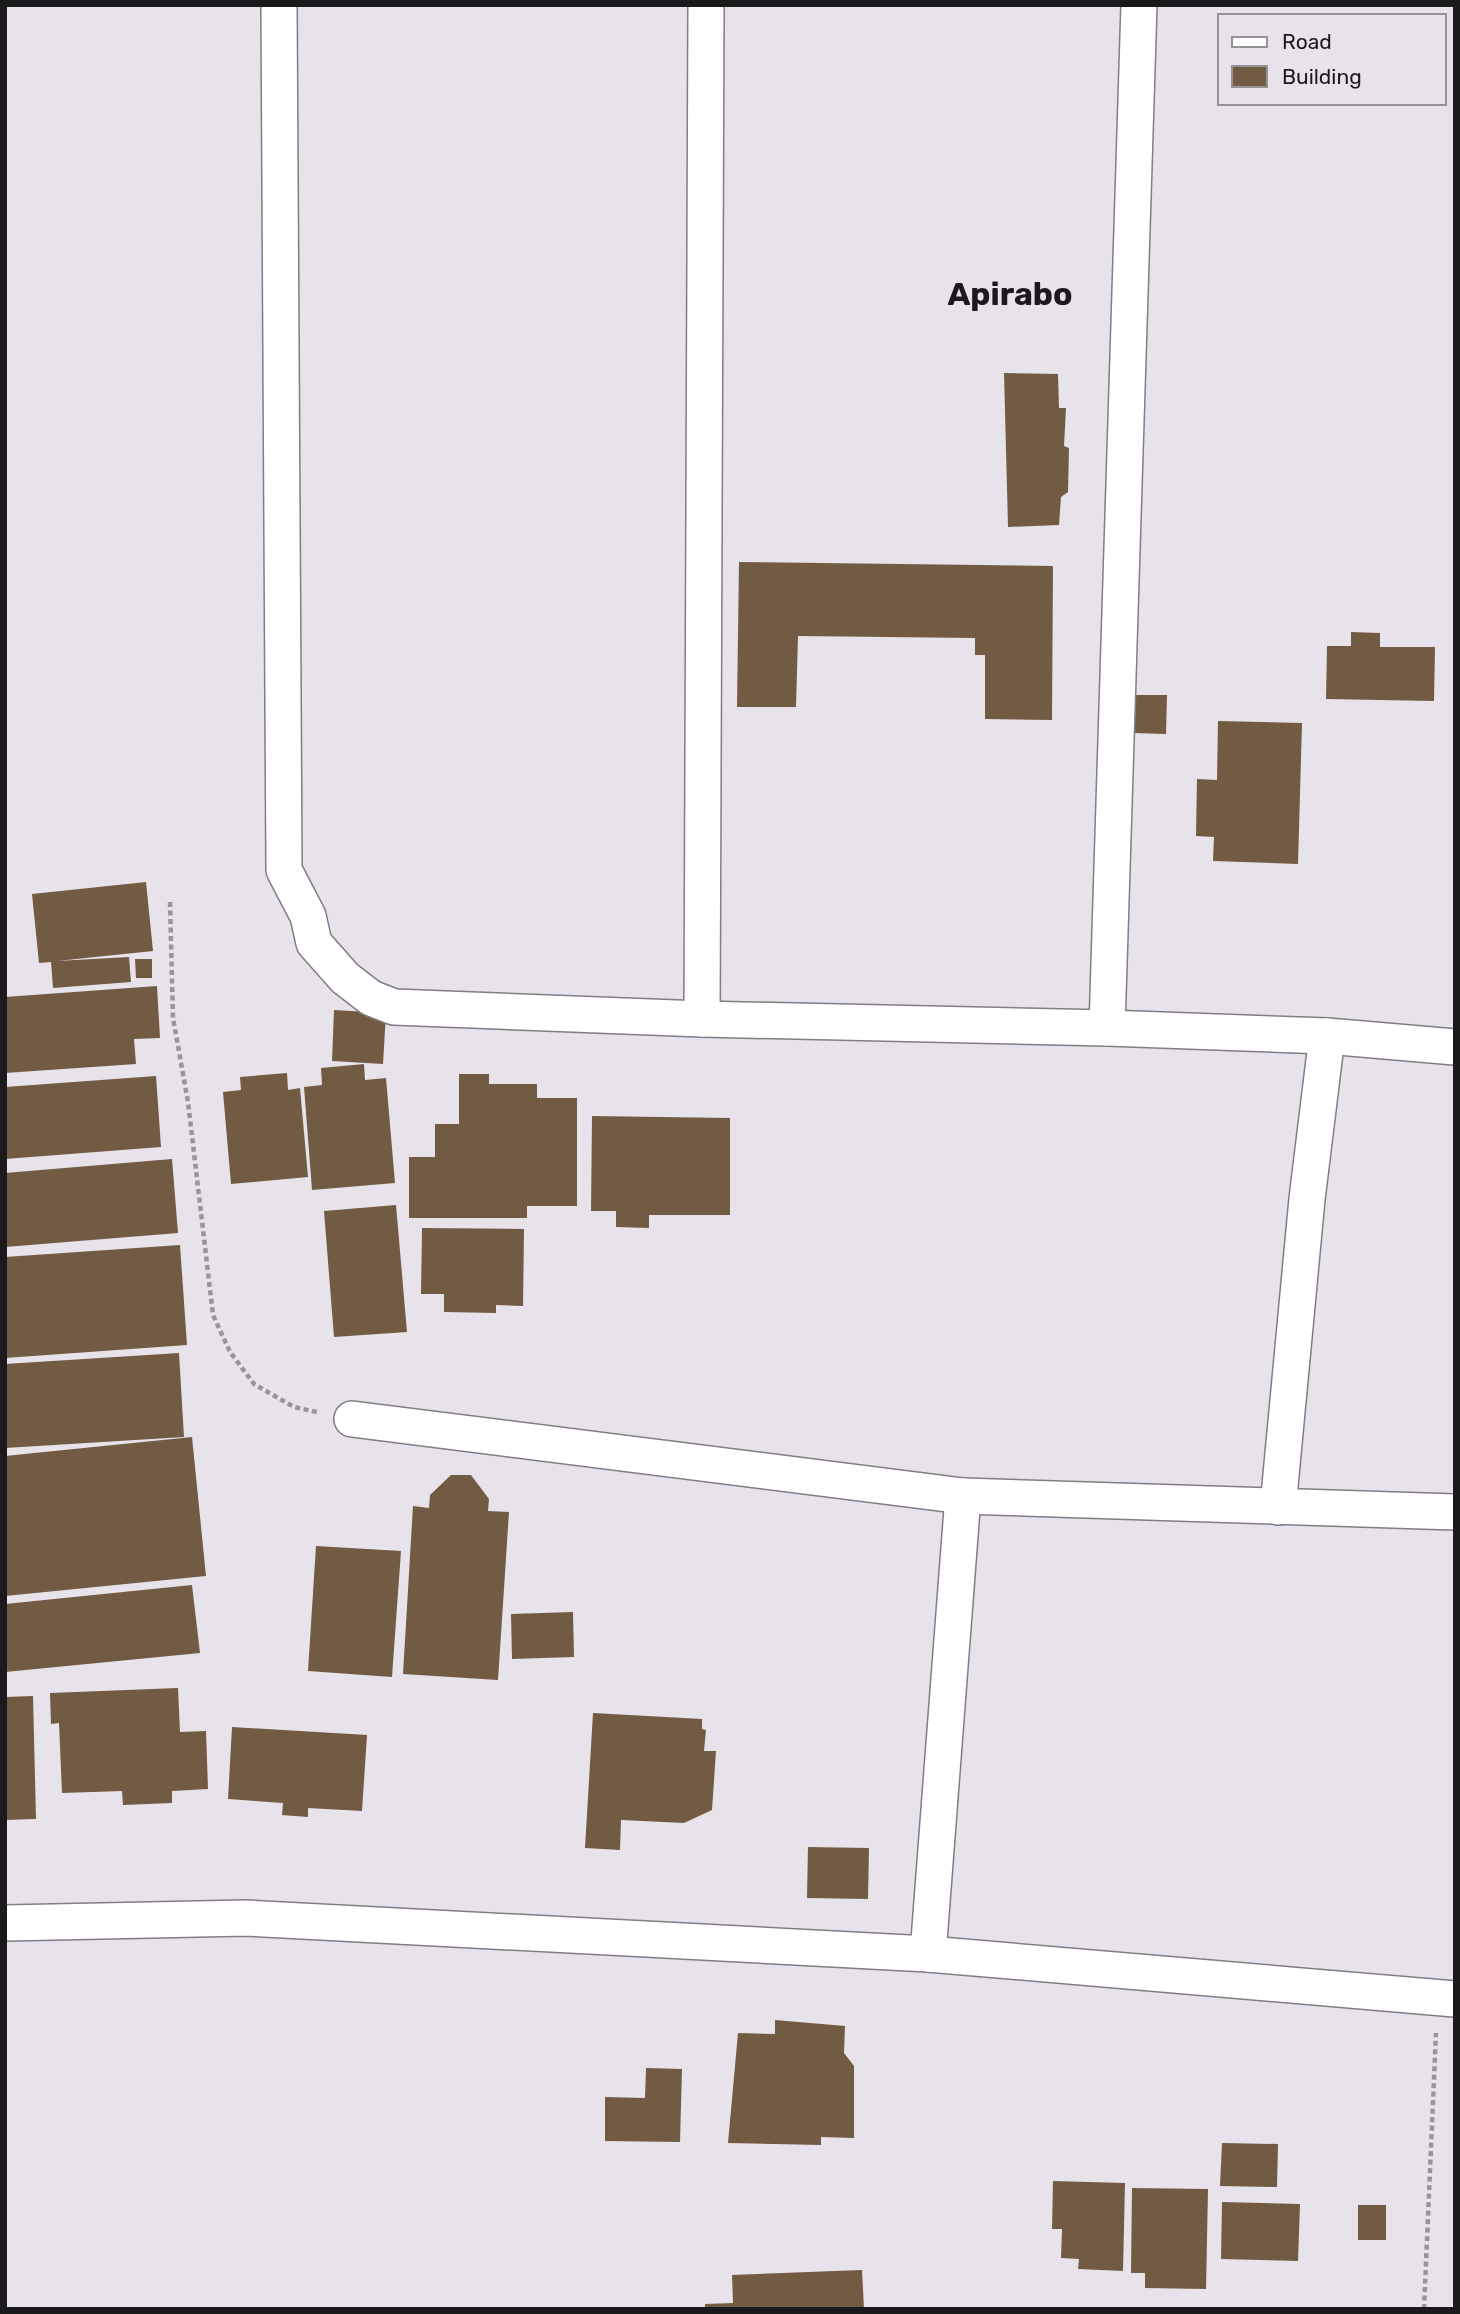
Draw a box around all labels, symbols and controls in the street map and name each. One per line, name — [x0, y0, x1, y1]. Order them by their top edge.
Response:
legend — [1218, 14, 1446, 105]
text: Road — [1282, 29, 1332, 54]
text: Building — [1282, 64, 1362, 89]
district label: Apirabo — [947, 275, 1073, 313]

